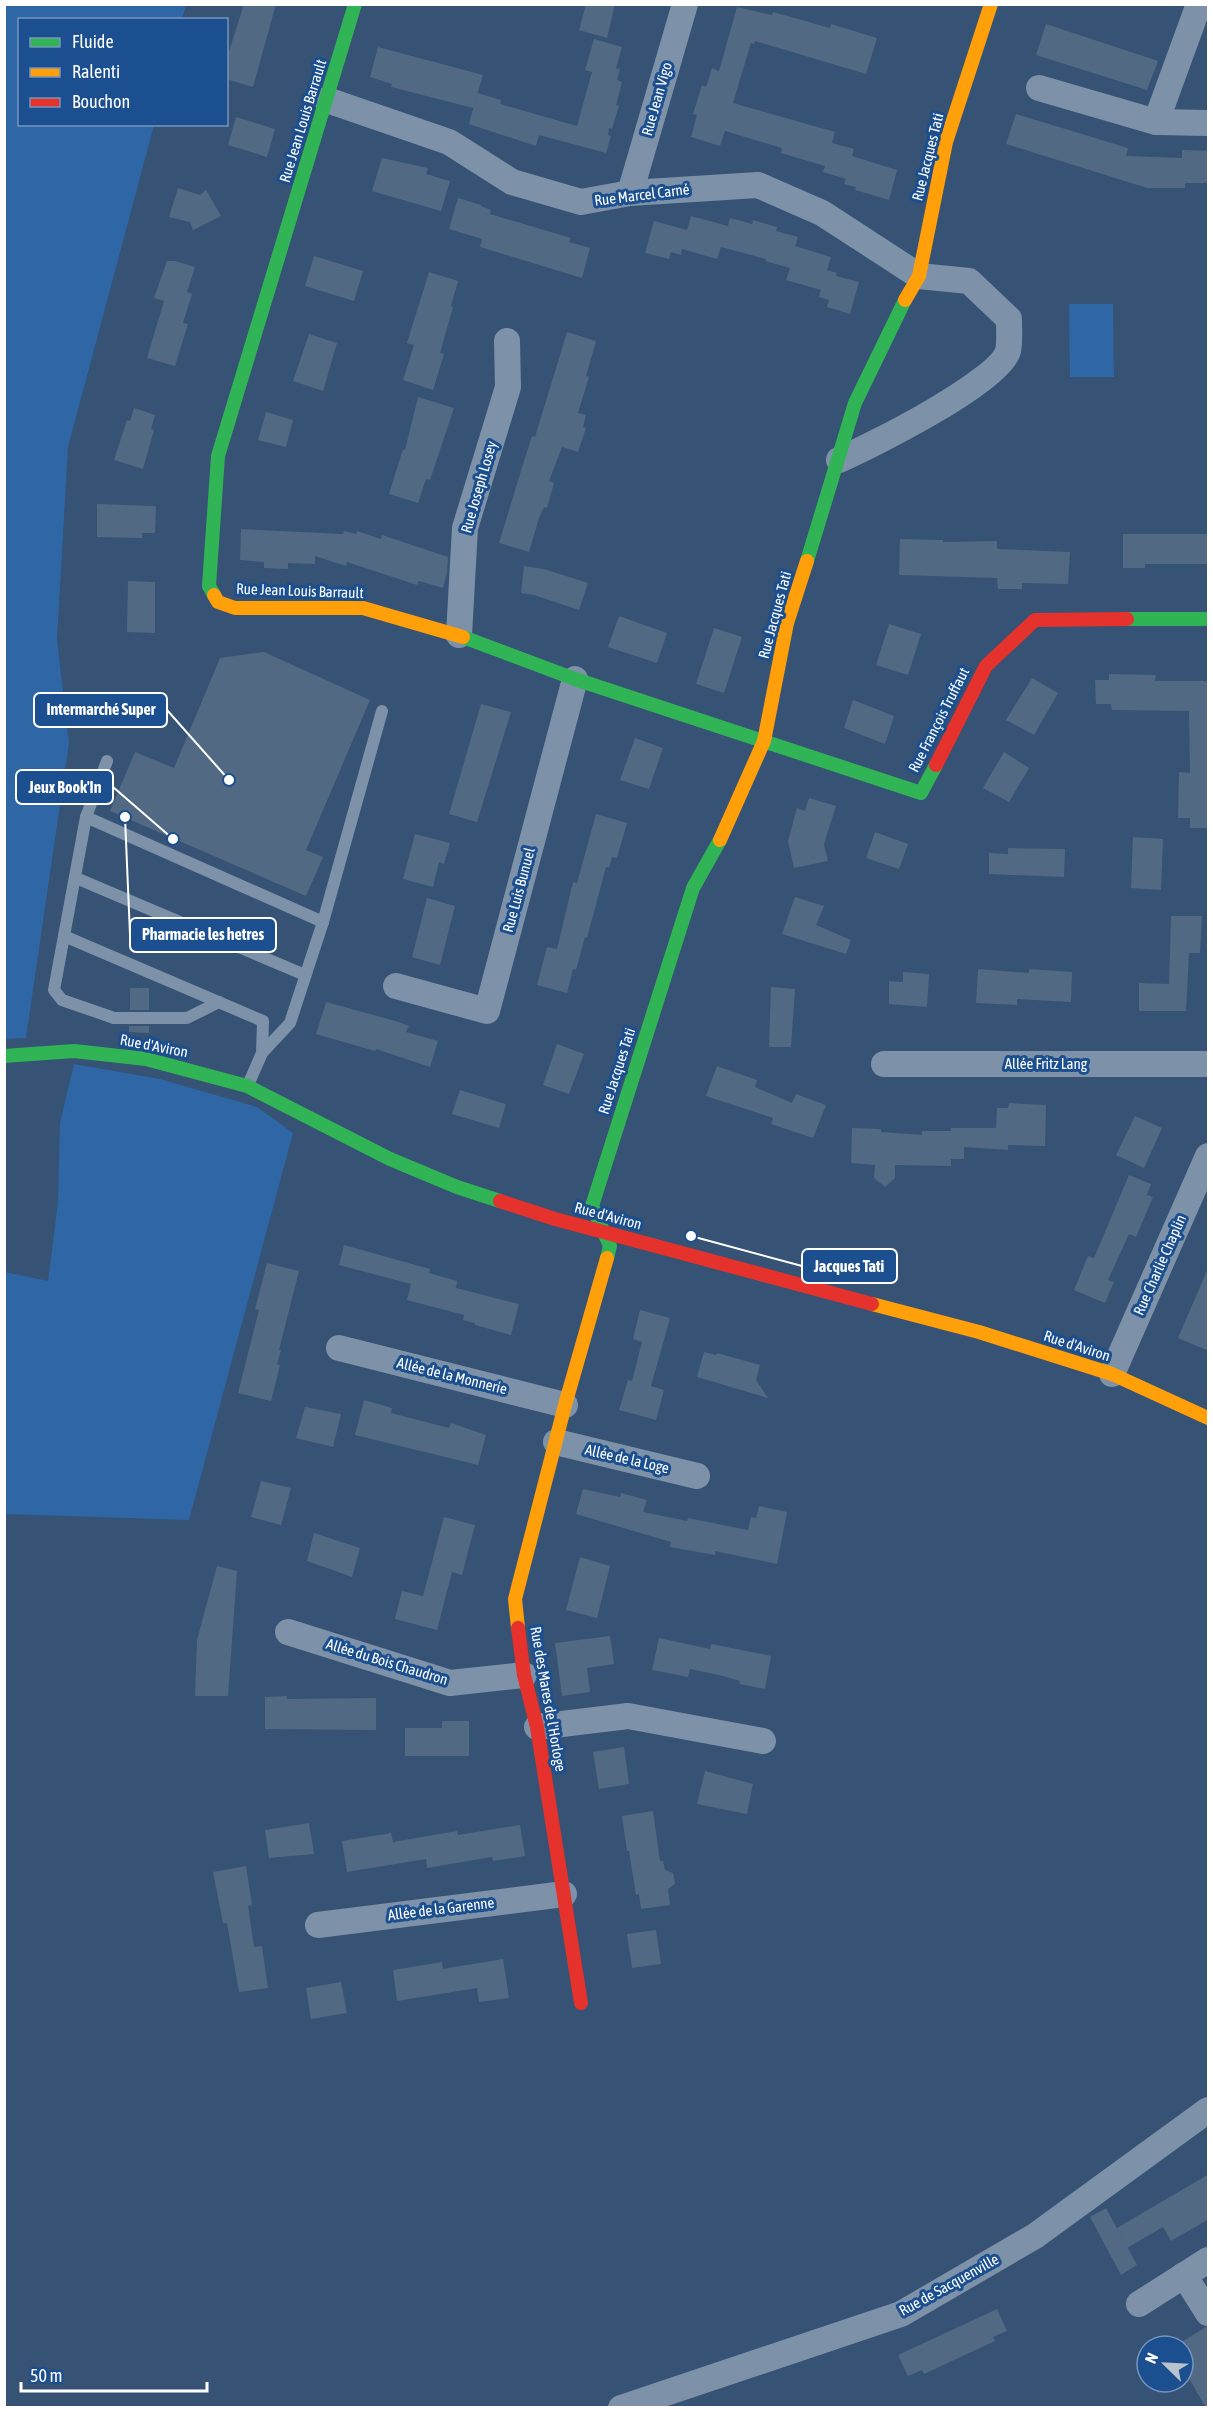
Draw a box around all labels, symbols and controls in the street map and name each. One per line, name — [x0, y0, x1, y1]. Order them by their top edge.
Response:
legend — [18, 18, 228, 126]
text: Fluide — [72, 31, 114, 52]
street label: Rue Jean Louis Barrault — [276, 57, 329, 184]
street label: Rue Jean Vigo — [638, 60, 675, 138]
text: Ralenti — [72, 61, 120, 82]
text: Bouchon — [72, 91, 130, 112]
street label: Rue Jacques Tati — [908, 111, 947, 202]
street label: Rue Marcel Carné — [593, 180, 691, 209]
street label: Rue Joseph Losey — [457, 439, 500, 535]
street label: Rue Jacques Tati — [755, 569, 794, 660]
street label: Rue Jean Louis Barrault — [236, 580, 364, 601]
street label: Rue François Truffaut — [905, 665, 972, 775]
callout: Intermarché Super — [34, 693, 167, 727]
text: Intermarché Super — [46, 700, 156, 718]
callout: Jeux Book'In — [16, 770, 113, 804]
text: Jeux Book'In — [28, 778, 102, 796]
street label: Rue Luis Bunuel — [499, 846, 538, 934]
callout: Pharmacie les hetres — [130, 918, 276, 952]
text: Pharmacie les hetres — [142, 925, 264, 943]
street label: Rue Jacques Tati — [595, 1026, 638, 1116]
street label: Rue d'Aviron — [119, 1031, 190, 1060]
street label: Allée Fritz Lang — [1005, 1055, 1088, 1072]
street label: Rue d'Aviron — [573, 1198, 644, 1233]
street label: Rue Charlie Chaplin — [1130, 1212, 1189, 1318]
callout: Jacques Tati — [802, 1249, 897, 1283]
text: Jacques Tati — [813, 1257, 885, 1275]
street label: Rue d'Aviron — [1042, 1327, 1113, 1364]
street label: Allée de la Monnerie — [395, 1354, 509, 1397]
street label: Allée de la Loge — [584, 1441, 671, 1476]
street label: Rue des Mares de l'Horloge — [527, 1625, 570, 1773]
street label: Allée du Bois Chaudron — [324, 1635, 450, 1688]
street label: Allée de la Garenne — [387, 1894, 495, 1923]
street label: Rue de Sacquenville — [896, 2250, 1002, 2319]
north arrow — [1135, 2334, 1195, 2394]
text: N — [1141, 2350, 1161, 2366]
scale bar — [21, 2355, 207, 2393]
text: 50 m — [30, 2365, 62, 2386]

